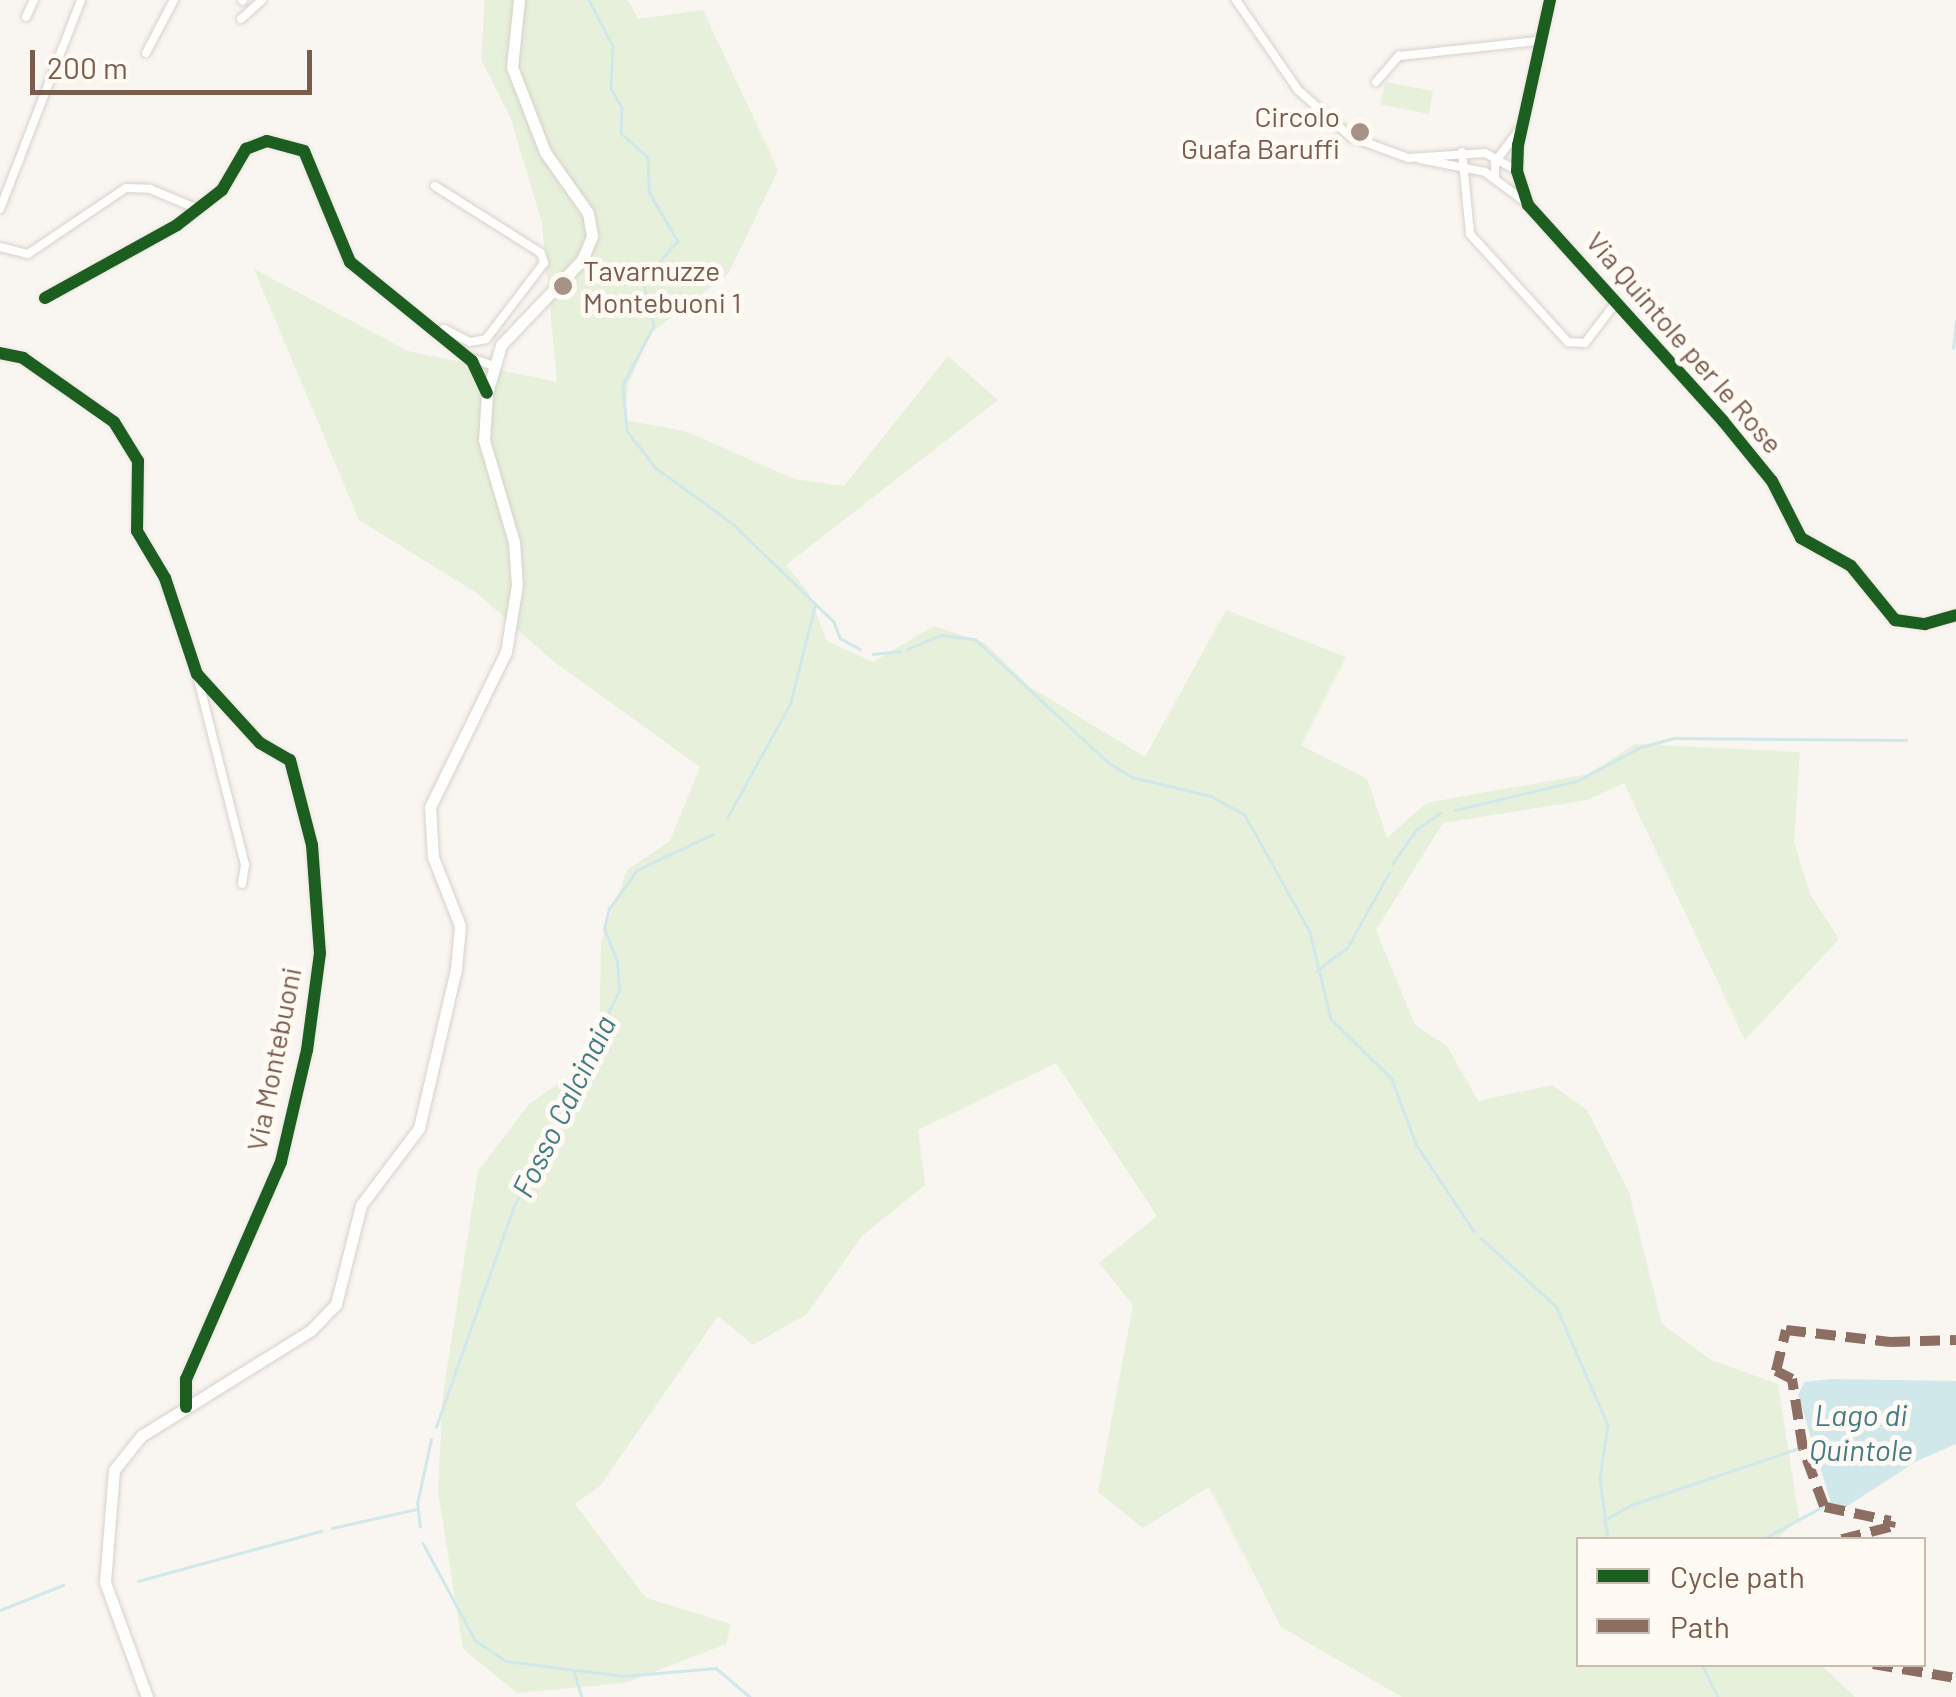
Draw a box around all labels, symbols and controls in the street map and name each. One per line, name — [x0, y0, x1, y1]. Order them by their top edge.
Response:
scale bar — [35, 30, 318, 92]
text: 200 m — [47, 49, 128, 85]
place label: Circolo Guafa Baruffi — [1181, 99, 1340, 165]
marker: Circolo Guafa Baruffi — [1349, 121, 1371, 143]
street label: Via Quintole per le Rose — [1580, 224, 1790, 460]
place label: Tavarnuzze Montebuoni 1 — [583, 253, 741, 319]
marker: Tavarnuzze Montebuoni 1 — [552, 275, 574, 297]
street label: Via Montebuoni — [239, 964, 307, 1154]
water label: Fosso Calcinaia — [503, 1009, 623, 1203]
water label: Lago di Quintole — [1809, 1396, 1913, 1466]
legend — [1576, 1537, 1926, 1667]
text: Cycle path — [1670, 1558, 1805, 1594]
text: Path — [1670, 1608, 1730, 1644]

